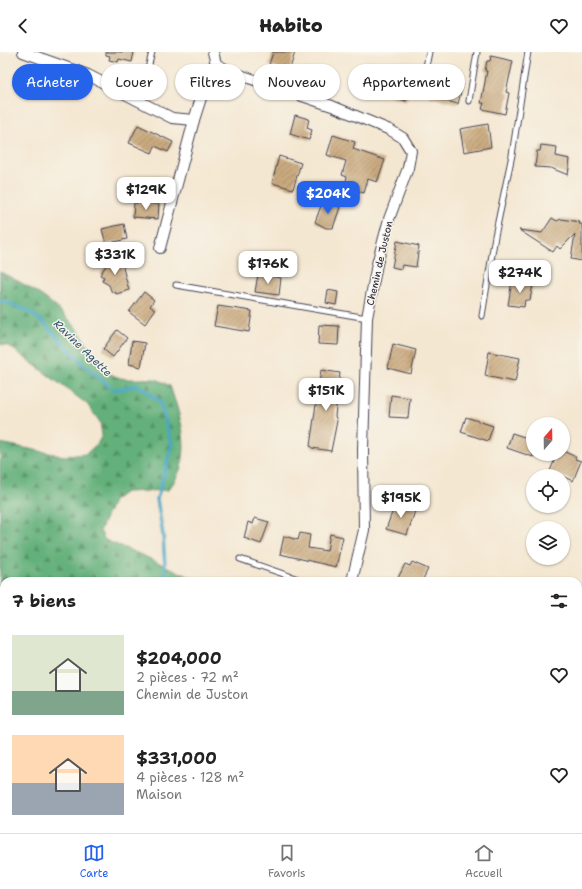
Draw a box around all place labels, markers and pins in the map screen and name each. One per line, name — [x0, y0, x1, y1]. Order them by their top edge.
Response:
pin: $129K — [118, 177, 174, 211]
pin: $204K — [300, 181, 356, 215]
pin: $331K — [87, 242, 143, 276]
pin: $176K — [240, 251, 296, 285]
pin: $274K — [492, 260, 548, 294]
pin: $151K — [298, 378, 354, 412]
pin: $195K — [373, 485, 429, 519]

